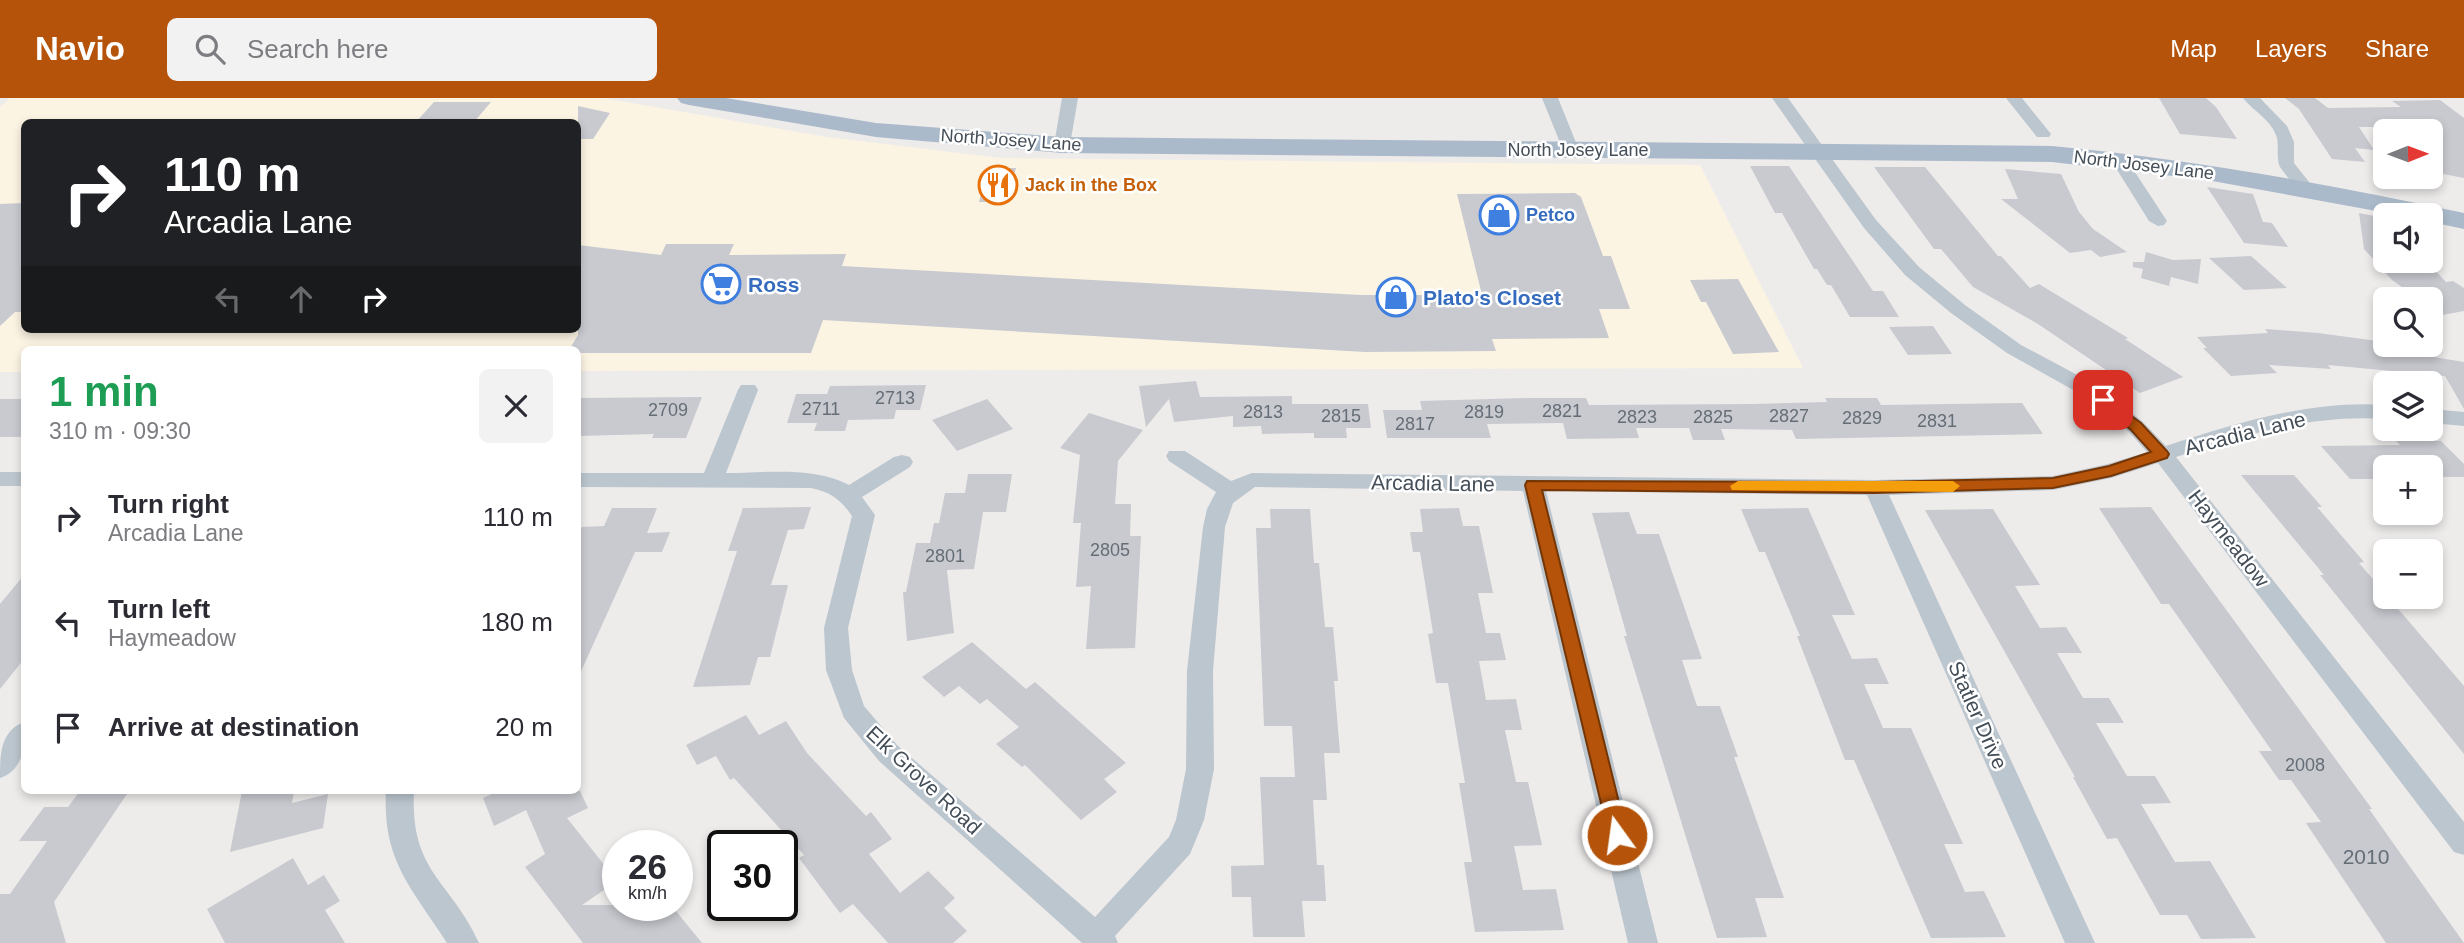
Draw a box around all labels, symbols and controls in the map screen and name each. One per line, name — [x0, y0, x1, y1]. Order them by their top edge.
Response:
search box — [167, 18, 657, 81]
text: Navio — [35, 30, 125, 67]
icon: search — [191, 30, 229, 68]
text: Search here — [247, 34, 389, 64]
text: Map — [2170, 35, 2217, 62]
text: Layers — [2255, 35, 2327, 62]
text: Share — [2365, 35, 2429, 62]
north arrow — [2373, 119, 2443, 189]
map controls — [2373, 119, 2443, 609]
street label: North Josey Lane — [940, 125, 1082, 155]
street label: North Josey Lane — [1507, 140, 1649, 160]
street label: North Josey Lane — [2073, 146, 2215, 184]
icon: right — [49, 147, 140, 238]
text: 110 m — [164, 147, 300, 201]
restaurant icon: Jack in the Box — [977, 164, 1019, 206]
place label: Jack in the Box — [1025, 175, 1157, 195]
shop icon: Petco — [1478, 194, 1520, 236]
button: sound — [2373, 203, 2443, 273]
text: Arcadia Lane — [164, 204, 353, 240]
place label: Petco — [1526, 205, 1575, 225]
supermarket icon: Ross — [700, 263, 742, 305]
place label: Ross — [748, 273, 799, 296]
shop icon: Plato's Closet — [1375, 276, 1417, 318]
icon: left — [209, 280, 247, 318]
icon: ahead — [282, 280, 320, 318]
icon: right — [355, 280, 393, 318]
place label: Plato's Closet — [1423, 286, 1561, 309]
button: search — [2373, 287, 2443, 357]
text: 1 min — [49, 368, 159, 415]
button: close — [479, 369, 553, 443]
pin — [2073, 370, 2133, 430]
button: layers — [2373, 371, 2443, 441]
icon: arrive — [2084, 381, 2122, 419]
house number: 2713 — [875, 388, 915, 408]
house number: 2711 — [802, 399, 840, 419]
house number: 2709 — [648, 400, 688, 420]
house number: 2821 — [1542, 401, 1582, 421]
house number: 2813 — [1243, 402, 1283, 422]
house number: 2819 — [1464, 402, 1504, 422]
house number: 2815 — [1321, 406, 1361, 426]
house number: 2827 — [1769, 406, 1809, 426]
house number: 2823 — [1617, 407, 1657, 427]
house number: 2825 — [1693, 407, 1733, 427]
street label: Arcadia Lane — [2182, 407, 2308, 459]
house number: 2829 — [1842, 408, 1882, 428]
house number: 2831 — [1917, 411, 1957, 431]
house number: 2817 — [1395, 414, 1435, 434]
text: 310 m · 09:30 — [49, 418, 191, 444]
button: + — [2373, 455, 2443, 525]
street label: Arcadia Lane — [1371, 470, 1495, 496]
street label: Haymeadow — [2184, 485, 2275, 592]
text: Turn right — [108, 489, 229, 519]
icon: right — [49, 499, 87, 537]
text: 110 m — [483, 502, 553, 532]
text: Arcadia Lane — [108, 520, 244, 546]
button: − — [2373, 539, 2443, 609]
house number: 2805 — [1090, 540, 1130, 560]
house number: 2801 — [925, 546, 965, 566]
text: Turn left — [108, 594, 210, 624]
icon: left — [49, 604, 87, 642]
text: 180 m — [481, 607, 553, 637]
text: Haymeadow — [108, 625, 236, 651]
street label: Statler Drive — [1944, 658, 2012, 772]
icon: arrive — [49, 709, 87, 747]
text: Arrive at destination — [108, 712, 359, 742]
text: 20 m — [495, 712, 553, 742]
street label: Elk Grove Road — [862, 721, 986, 839]
house number: 2008 — [2285, 755, 2325, 775]
position arrow — [1580, 798, 1654, 872]
speed limit sign: 30 — [707, 830, 798, 921]
house number: 2010 — [2343, 845, 2389, 868]
text: 26 — [628, 847, 667, 886]
text: km/h — [628, 883, 667, 903]

